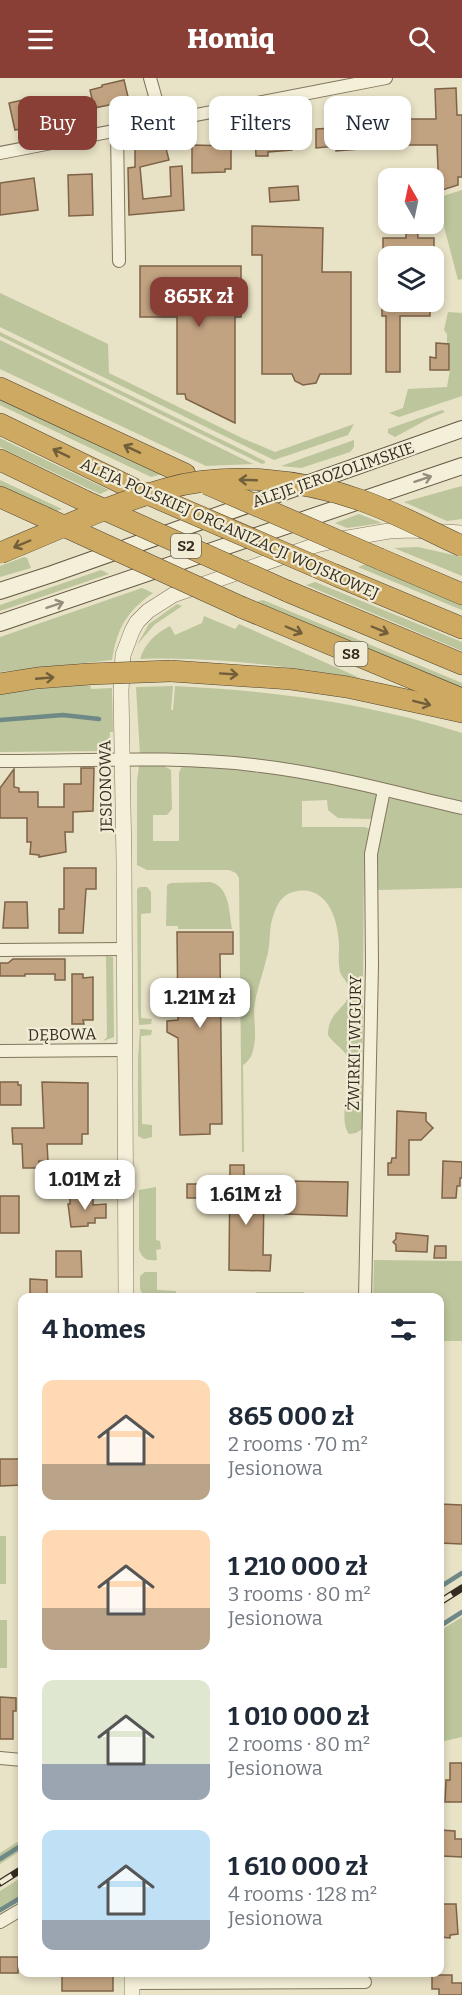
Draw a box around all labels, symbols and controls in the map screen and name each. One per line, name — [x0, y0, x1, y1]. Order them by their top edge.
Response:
icon: menu — [24, 23, 57, 56]
text: Homiq — [187, 23, 275, 55]
icon: search — [405, 23, 438, 56]
chip: Buy — [18, 96, 97, 150]
chip: Rent — [109, 96, 197, 150]
chip: Filters — [209, 96, 312, 150]
chip: New — [324, 96, 411, 150]
north arrow — [378, 168, 444, 234]
map controls — [378, 168, 444, 312]
button: layers — [378, 246, 444, 312]
pin: 865K zł — [144, 277, 254, 328]
text: 865K zł — [164, 284, 234, 308]
street label: ALEJE JEROZOLIMSKIE — [250, 438, 417, 511]
one-way arrow — [124, 443, 142, 455]
one-way arrow — [52, 447, 70, 459]
street label: ALEJA POLSKIEJ ORGANIZACJI WOJSKOWEJ — [78, 454, 382, 603]
one-way arrow — [413, 472, 432, 483]
one-way arrow — [238, 475, 258, 486]
road number: S2 — [171, 534, 201, 558]
one-way arrow — [13, 539, 31, 550]
one-way arrow — [45, 598, 64, 609]
one-way arrow — [285, 625, 303, 636]
one-way arrow — [370, 625, 388, 636]
road number: S8 — [334, 642, 368, 666]
one-way arrow — [219, 669, 239, 680]
one-way arrow — [34, 672, 54, 683]
one-way arrow — [412, 697, 431, 709]
street label: JESIONOWA — [95, 739, 116, 833]
street label: ŻWIRKI I WIGURY — [344, 975, 365, 1111]
pin: 1.21M zł — [138, 978, 262, 1029]
text: 1.21M zł — [164, 985, 236, 1009]
street label: DĘBOWA — [27, 1024, 97, 1045]
pin: 1.01M zł — [23, 1160, 147, 1211]
text: 1.01M zł — [49, 1167, 121, 1191]
pin: 1.61M zł — [184, 1175, 308, 1226]
text: 1.61M zł — [210, 1182, 282, 1206]
icon: filters — [387, 1313, 420, 1346]
text: 4 homes — [42, 1314, 146, 1345]
text: 865 000 zł — [228, 1401, 354, 1432]
icon: home — [90, 1404, 162, 1476]
text: 2 rooms · 70 m² — [228, 1432, 368, 1456]
text: Jesionowa — [228, 1456, 323, 1480]
text: 1 210 000 zł — [228, 1551, 368, 1582]
icon: home — [90, 1554, 162, 1626]
text: 3 rooms · 80 m² — [228, 1582, 371, 1606]
text: Jesionowa — [228, 1606, 323, 1630]
text: 1 010 000 zł — [228, 1701, 370, 1732]
icon: home — [90, 1704, 162, 1776]
text: 2 rooms · 80 m² — [228, 1732, 370, 1756]
text: Jesionowa — [228, 1756, 323, 1780]
text: 1 610 000 zł — [228, 1851, 368, 1882]
icon: home — [90, 1854, 162, 1926]
text: 4 rooms · 128 m² — [228, 1882, 377, 1906]
text: Jesionowa — [228, 1906, 323, 1930]

